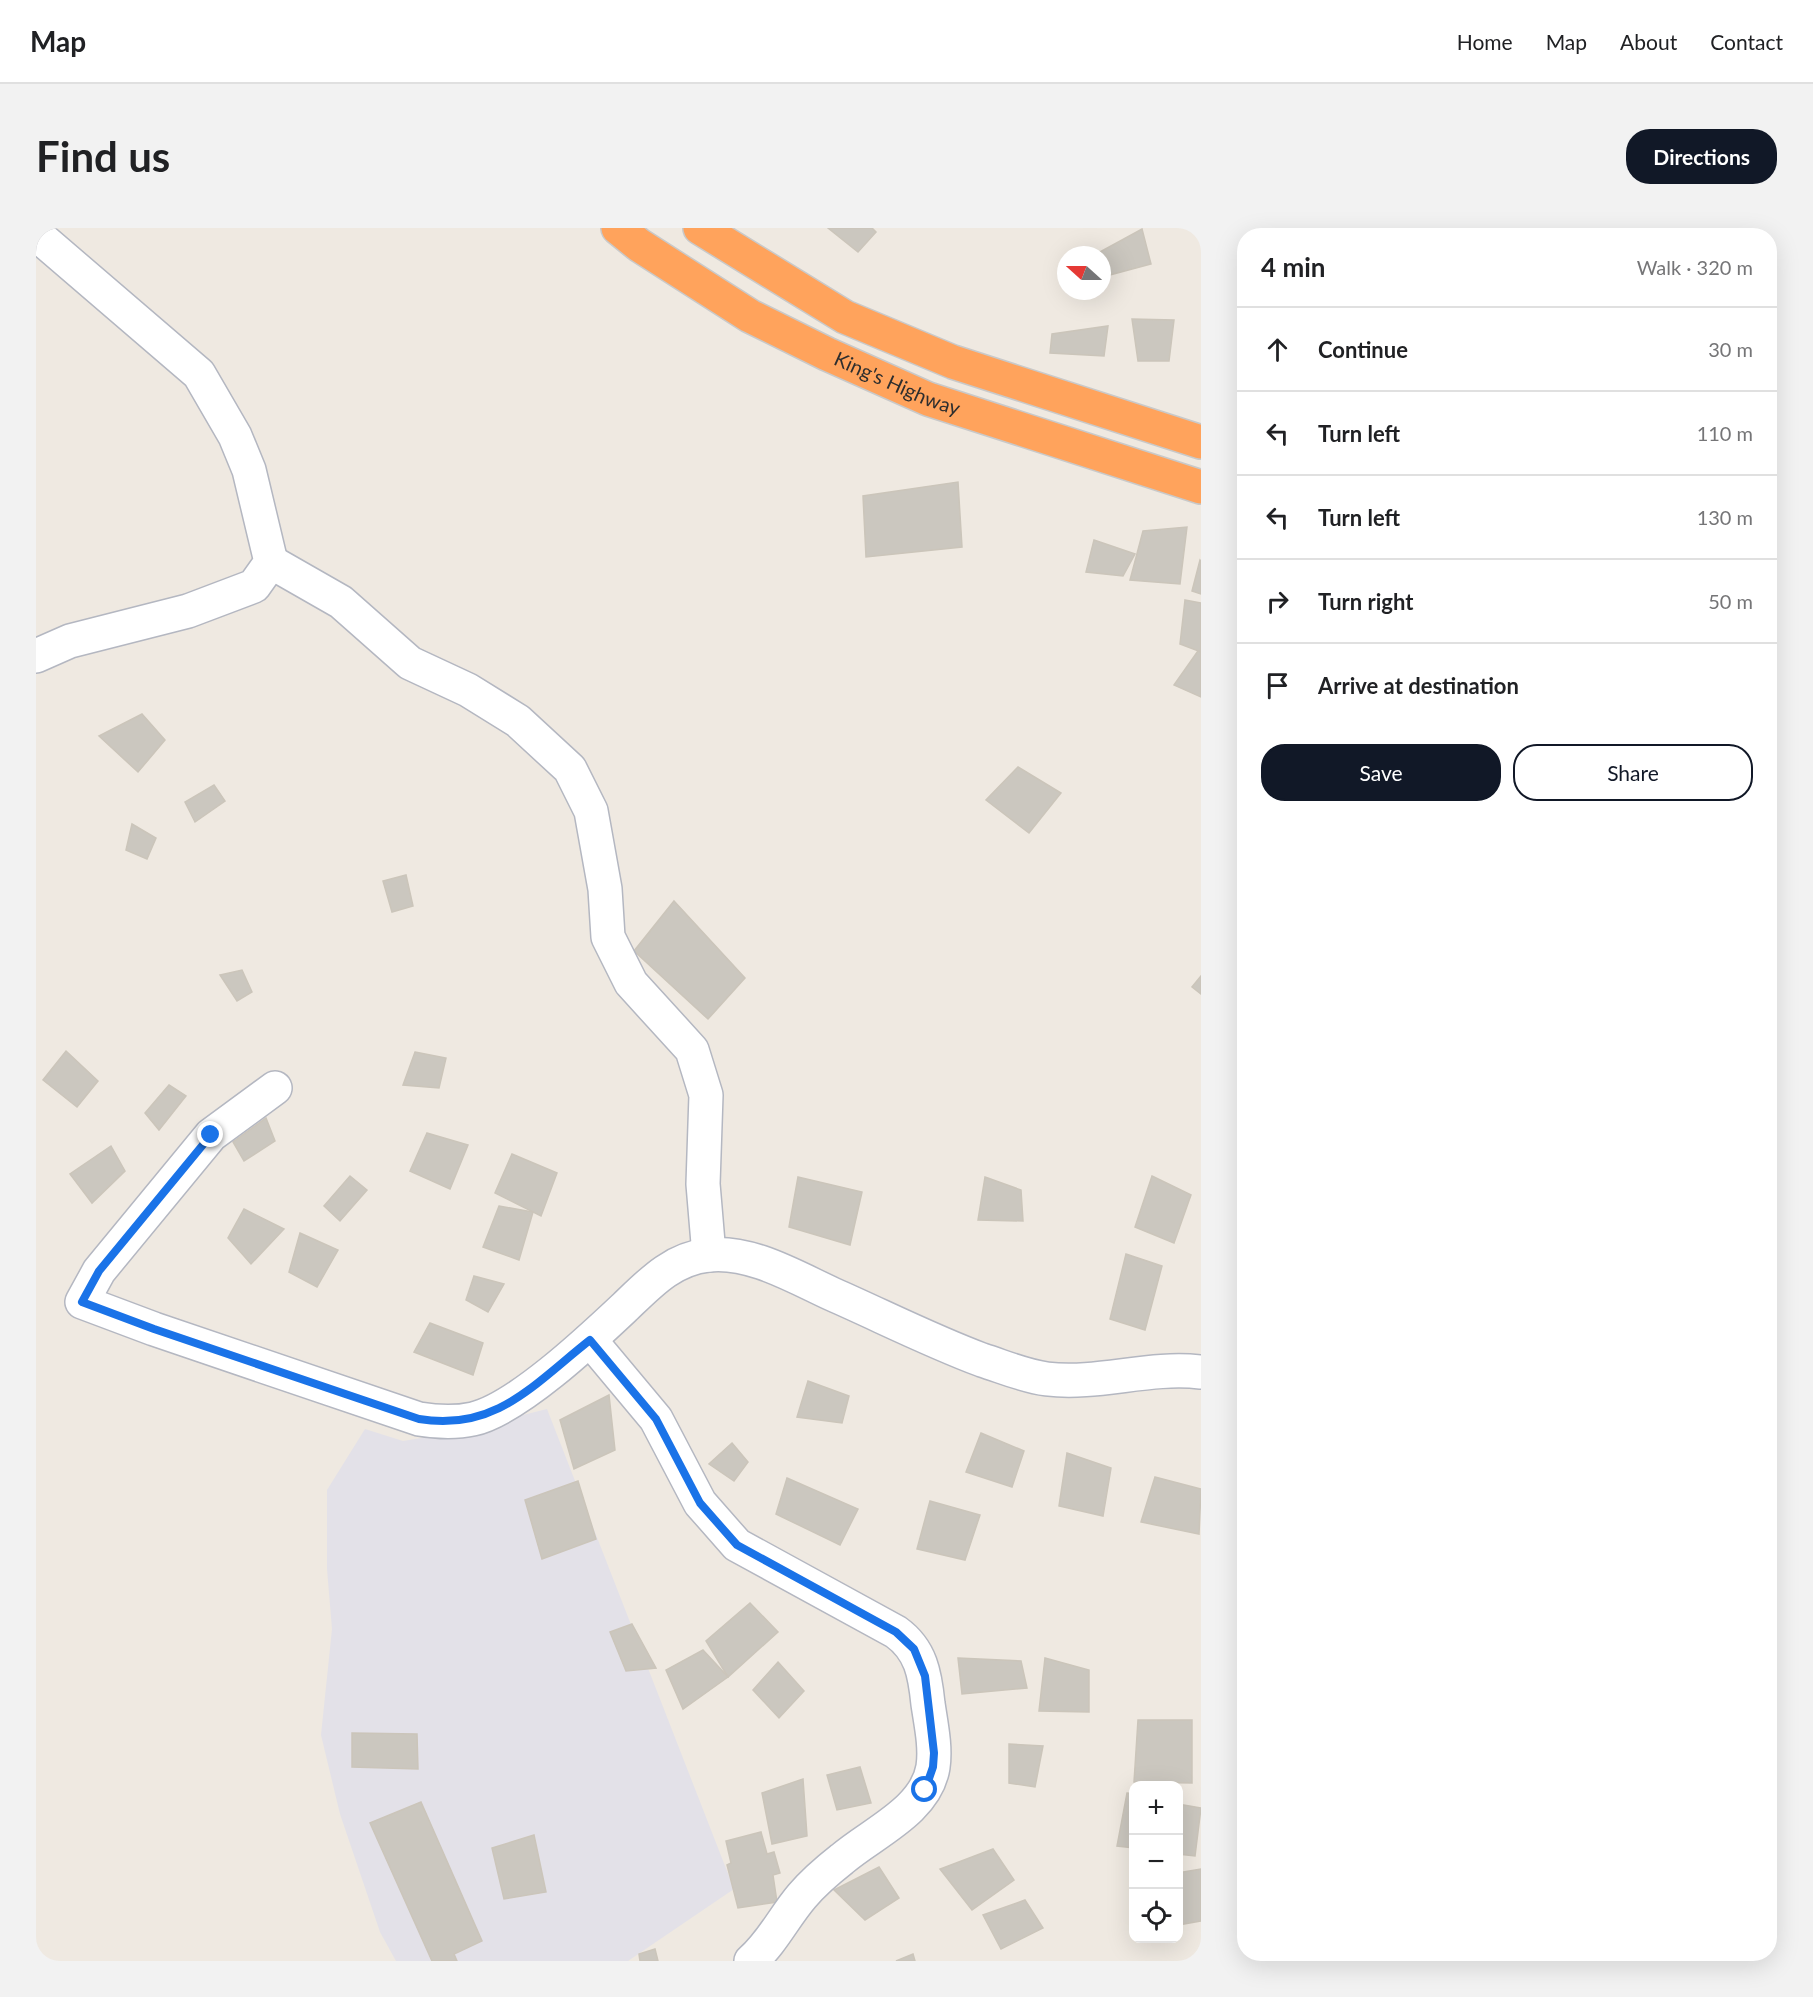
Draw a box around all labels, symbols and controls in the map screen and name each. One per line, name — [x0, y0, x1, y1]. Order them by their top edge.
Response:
text: Map — [30, 24, 86, 58]
text: Home — [1457, 29, 1513, 54]
text: Map — [1546, 29, 1587, 54]
text: About — [1620, 29, 1677, 54]
text: Contact — [1710, 29, 1783, 54]
button: Directions — [1626, 129, 1777, 184]
text: Find us — [36, 131, 170, 181]
north arrow — [1057, 246, 1111, 300]
text: 4 min — [1261, 251, 1325, 283]
text: Walk · 320 m — [1637, 255, 1753, 279]
icon: ahead — [1261, 333, 1294, 366]
text: Continue — [1318, 336, 1408, 363]
text: 30 m — [1708, 337, 1753, 361]
street label: King's Highway — [831, 346, 964, 420]
icon: left — [1261, 417, 1294, 450]
text: Turn left — [1318, 420, 1400, 447]
text: 110 m — [1697, 421, 1753, 445]
icon: left — [1261, 501, 1294, 534]
text: Turn left — [1318, 504, 1400, 531]
text: 130 m — [1697, 505, 1753, 529]
icon: right — [1261, 585, 1294, 618]
text: Turn right — [1318, 588, 1413, 615]
text: 50 m — [1708, 589, 1753, 613]
icon: arrive — [1261, 669, 1294, 702]
text: Arrive at destination — [1318, 672, 1519, 699]
button: Save — [1261, 744, 1501, 801]
button: Share — [1513, 744, 1753, 801]
route end — [197, 1121, 223, 1147]
route start — [911, 1776, 937, 1802]
map controls — [1129, 1781, 1183, 1943]
button: + — [1129, 1781, 1183, 1835]
button: − — [1129, 1835, 1183, 1889]
button: locate — [1129, 1889, 1183, 1943]

